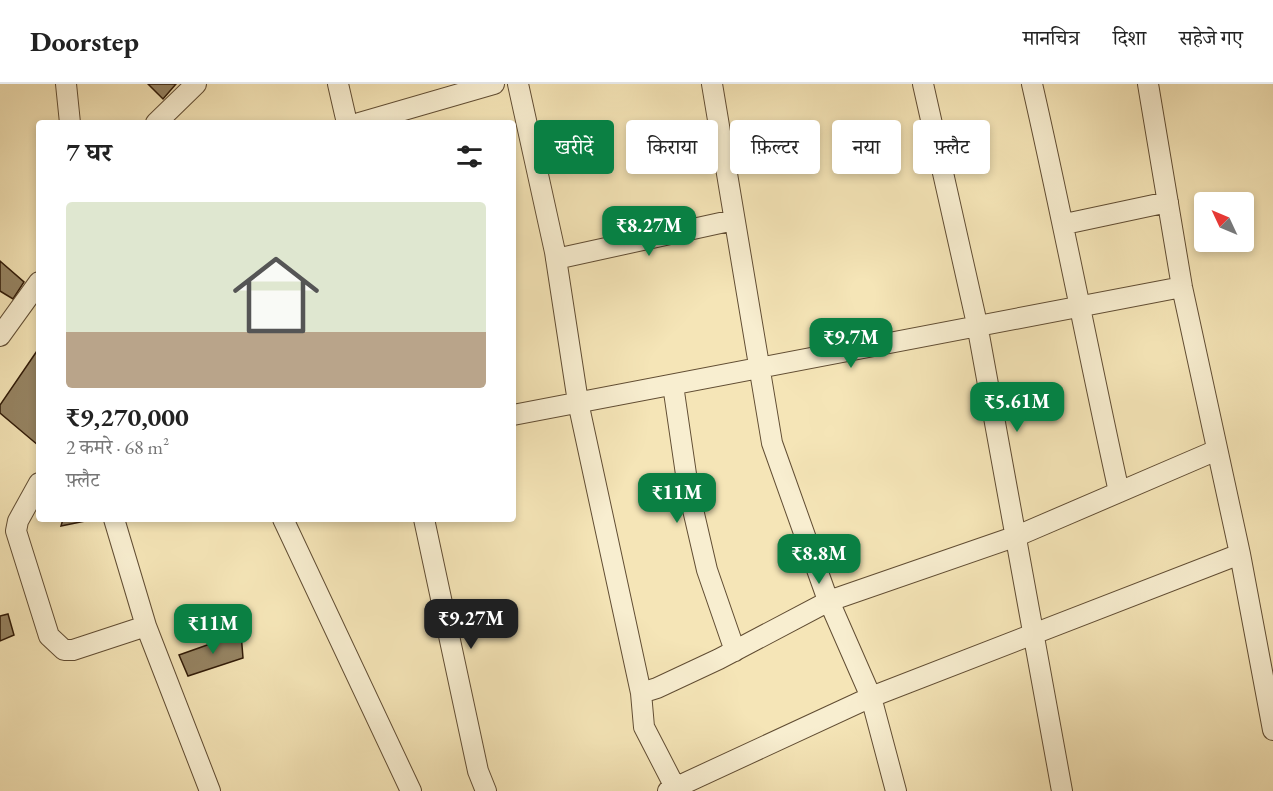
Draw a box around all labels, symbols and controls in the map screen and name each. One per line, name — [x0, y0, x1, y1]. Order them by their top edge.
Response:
text: Doorstep — [30, 23, 139, 59]
text: मानचित्र — [1023, 24, 1080, 51]
text: दिशा — [1113, 24, 1146, 51]
text: सहेजे गए — [1179, 24, 1243, 51]
chip: खरीदें — [534, 120, 614, 174]
chip: किराया — [626, 120, 718, 174]
chip: फ़िल्टर — [730, 120, 820, 174]
chip: नया — [832, 120, 901, 174]
chip: फ़्लैट — [913, 120, 990, 174]
text: 7 घर — [66, 135, 112, 169]
icon: filters — [453, 140, 486, 173]
north arrow — [1194, 192, 1254, 252]
map controls — [1194, 192, 1254, 252]
pin: ₹8.27M — [600, 206, 698, 257]
text: ₹8.27M — [616, 212, 682, 238]
icon: home — [222, 241, 330, 349]
pin: ₹9.7M — [809, 318, 893, 369]
text: ₹9.7M — [824, 324, 879, 350]
pin: ₹5.61M — [968, 382, 1066, 433]
text: ₹5.61M — [984, 388, 1050, 414]
text: ₹9,270,000 — [66, 400, 189, 434]
text: 2 कमरे · 68 m² — [66, 434, 169, 460]
text: फ़्लैट — [66, 467, 99, 493]
pin: ₹11M — [641, 473, 713, 524]
text: ₹11M — [652, 479, 702, 505]
pin: ₹8.8M — [777, 534, 861, 585]
text: ₹8.8M — [792, 540, 847, 566]
pin: ₹9.27M — [422, 599, 520, 650]
pin: ₹11M — [177, 604, 249, 655]
text: ₹9.27M — [438, 605, 504, 631]
text: ₹11M — [188, 610, 238, 636]

